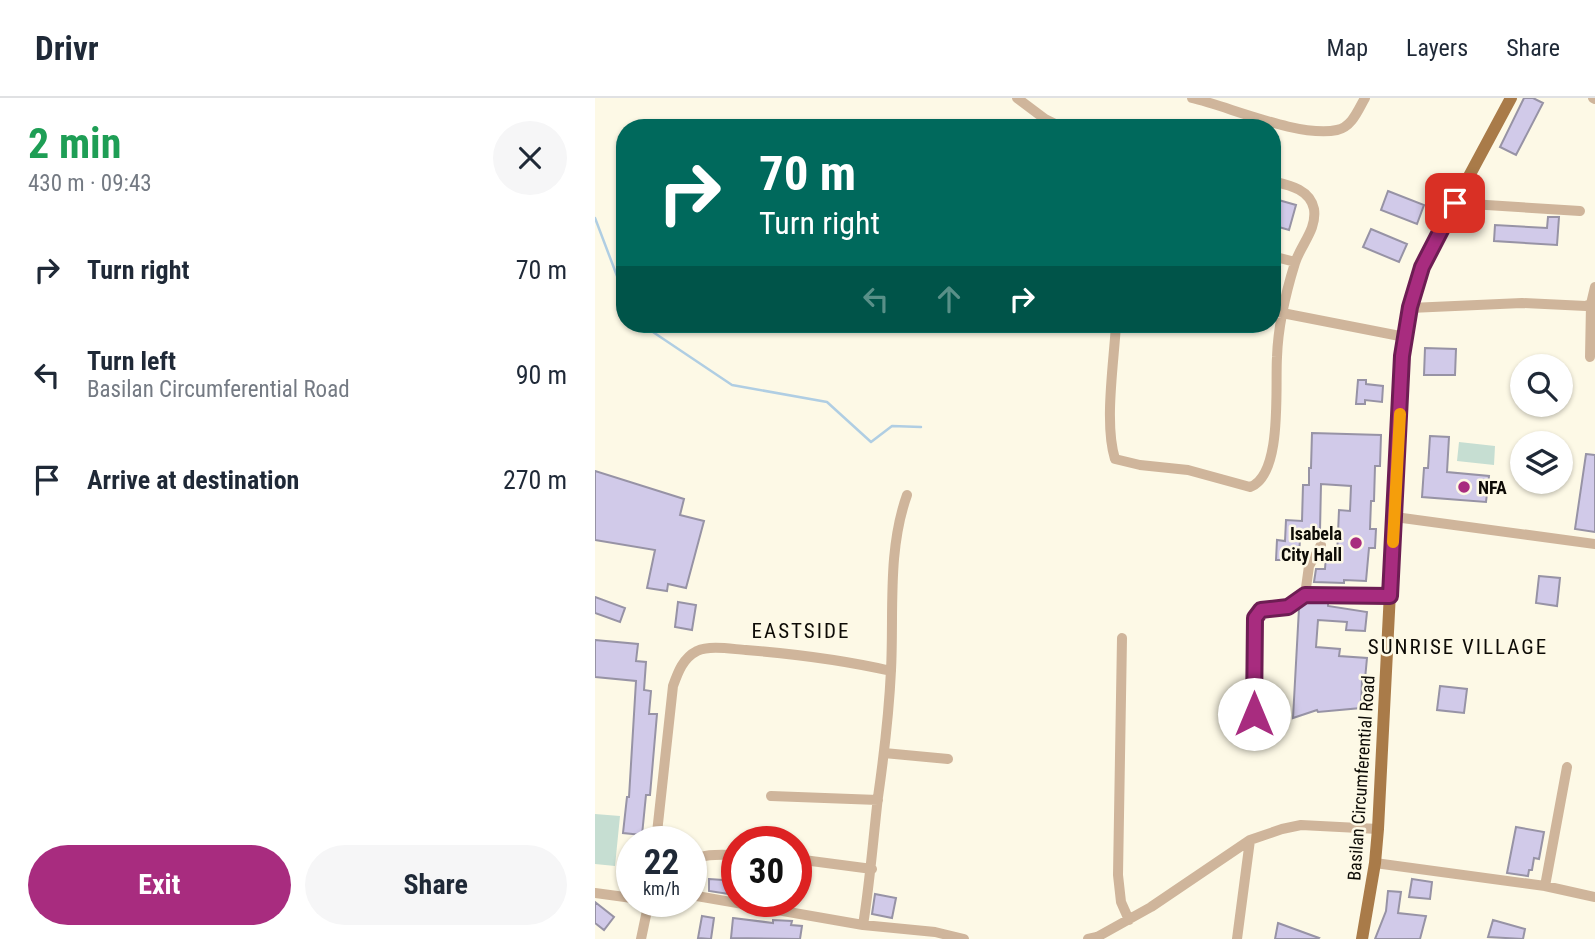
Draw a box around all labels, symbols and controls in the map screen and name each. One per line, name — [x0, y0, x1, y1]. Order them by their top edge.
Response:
text: Drivr — [35, 29, 99, 68]
text: Map — [1327, 34, 1368, 62]
text: Layers — [1406, 34, 1468, 62]
text: Share — [1506, 34, 1560, 62]
text: 2 min — [28, 119, 121, 168]
button: close — [493, 121, 567, 195]
text: 70 m — [759, 145, 856, 202]
icon: right — [644, 147, 735, 238]
text: 430 m · 09:43 — [28, 170, 152, 197]
pin — [1425, 173, 1485, 233]
icon: arrive — [1436, 184, 1474, 222]
text: Turn right — [759, 204, 880, 242]
icon: right — [28, 251, 66, 289]
text: Turn right — [87, 255, 189, 285]
text: 70 m — [516, 255, 567, 285]
icon: left — [857, 280, 895, 318]
icon: ahead — [930, 280, 968, 318]
icon: right — [1003, 280, 1041, 318]
text: Turn left — [87, 346, 176, 376]
map controls — [1510, 354, 1573, 494]
button: search — [1510, 354, 1573, 417]
icon: left — [28, 356, 66, 394]
text: 90 m — [516, 360, 567, 390]
text: Basilan Circumferential Road — [87, 376, 350, 403]
button: layers — [1510, 431, 1573, 494]
icon: arrive — [28, 461, 66, 499]
text: Arrive at destination — [87, 465, 299, 495]
text: 270 m — [503, 465, 567, 495]
place label: NFA — [1478, 477, 1507, 498]
marker: NFA — [1456, 479, 1472, 495]
place label: Isabela City Hall — [1281, 523, 1342, 565]
marker: Isabela City Hall — [1348, 535, 1364, 551]
district label: EASTSIDE — [752, 619, 850, 643]
district label: SUNRISE VILLAGE — [1368, 635, 1548, 659]
street label: Basilan Circumferential Road — [1343, 675, 1379, 881]
position arrow — [1217, 677, 1291, 751]
speed limit sign: 30 — [721, 826, 812, 917]
text: 22 — [644, 842, 679, 883]
button: Exit — [28, 845, 291, 925]
button: Share — [305, 845, 567, 925]
text: km/h — [643, 878, 680, 899]

